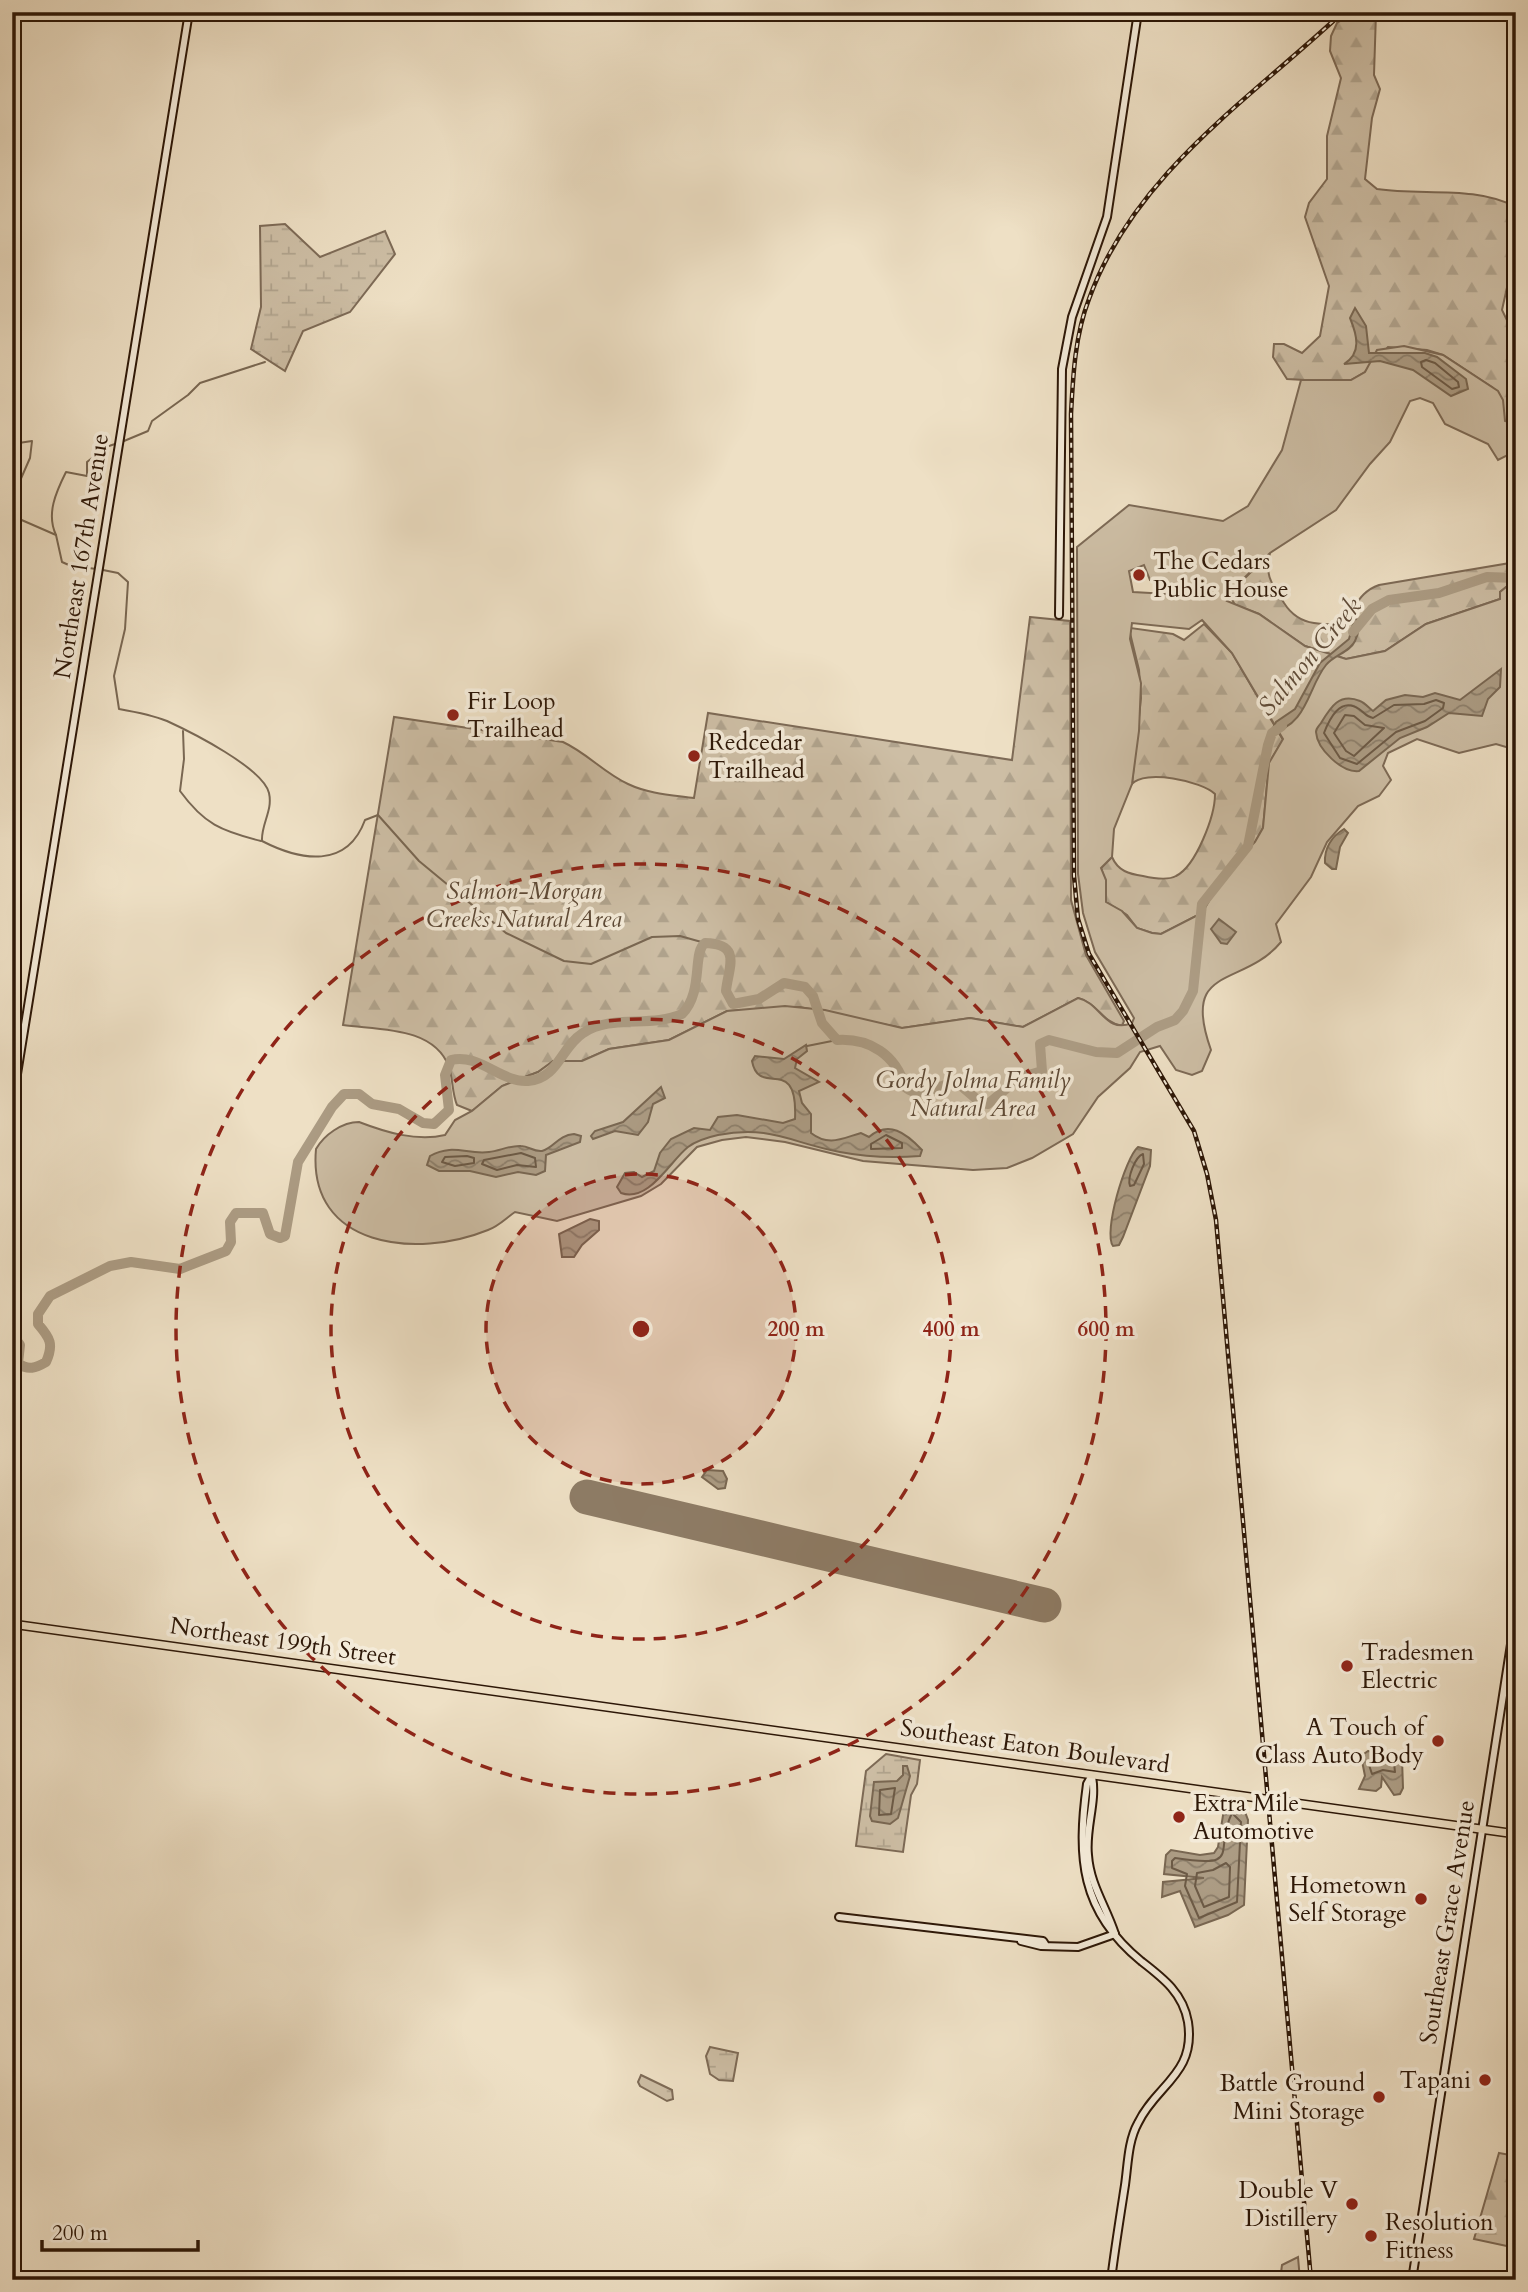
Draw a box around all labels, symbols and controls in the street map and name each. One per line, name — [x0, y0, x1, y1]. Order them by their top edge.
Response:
street label: Northeast 167th Avenue — [46, 431, 117, 681]
place label: The Cedars Public House — [1153, 545, 1289, 606]
marker: The Cedars Public House — [1131, 567, 1147, 583]
water label: Salmon Creek — [1249, 589, 1370, 723]
place label: Fir Loop Trailhead — [467, 685, 564, 746]
marker: Fir Loop Trailhead — [445, 707, 461, 723]
place label: Redcedar Trailhead — [708, 726, 805, 787]
marker: Redcedar Trailhead — [686, 748, 702, 764]
park label: Salmon-Morgan Creeks Natural Area — [426, 875, 622, 936]
park label: Gordy Jolma Family Natural Area — [875, 1064, 1071, 1125]
text: 200 m — [767, 1315, 825, 1344]
text: 400 m — [922, 1315, 980, 1344]
text: 600 m — [1077, 1315, 1135, 1344]
centre of rings — [629, 1317, 653, 1341]
street label: Northeast 199th Street — [168, 1609, 399, 1674]
place label: Tradesmen Electric — [1361, 1636, 1475, 1697]
marker: Tradesmen Electric — [1339, 1658, 1355, 1674]
street label: Southeast Eaton Boulevard — [898, 1711, 1172, 1782]
place label: A Touch of Class Auto Body — [1255, 1711, 1428, 1772]
marker: A Touch of Class Auto Body — [1430, 1733, 1446, 1749]
place label: Extra Mile Automotive — [1193, 1787, 1314, 1848]
street label: Southeast Grace Avenue — [1412, 1798, 1483, 2046]
marker: Extra Mile Automotive — [1171, 1809, 1187, 1825]
place label: Hometown Self Storage — [1288, 1869, 1407, 1930]
marker: Hometown Self Storage — [1413, 1891, 1429, 1907]
place label: Tapani — [1399, 2064, 1471, 2097]
place label: Battle Ground Mini Storage — [1219, 2067, 1365, 2128]
marker: Tapani — [1477, 2072, 1493, 2088]
marker: Battle Ground Mini Storage — [1371, 2089, 1387, 2105]
place label: Double V Distillery — [1238, 2174, 1338, 2235]
marker: Double V Distillery — [1344, 2196, 1360, 2212]
place label: Resolution Fitness — [1385, 2206, 1494, 2267]
scale bar — [42, 2208, 198, 2252]
text: 200 m — [52, 2219, 108, 2248]
marker: Resolution Fitness — [1363, 2228, 1379, 2244]

